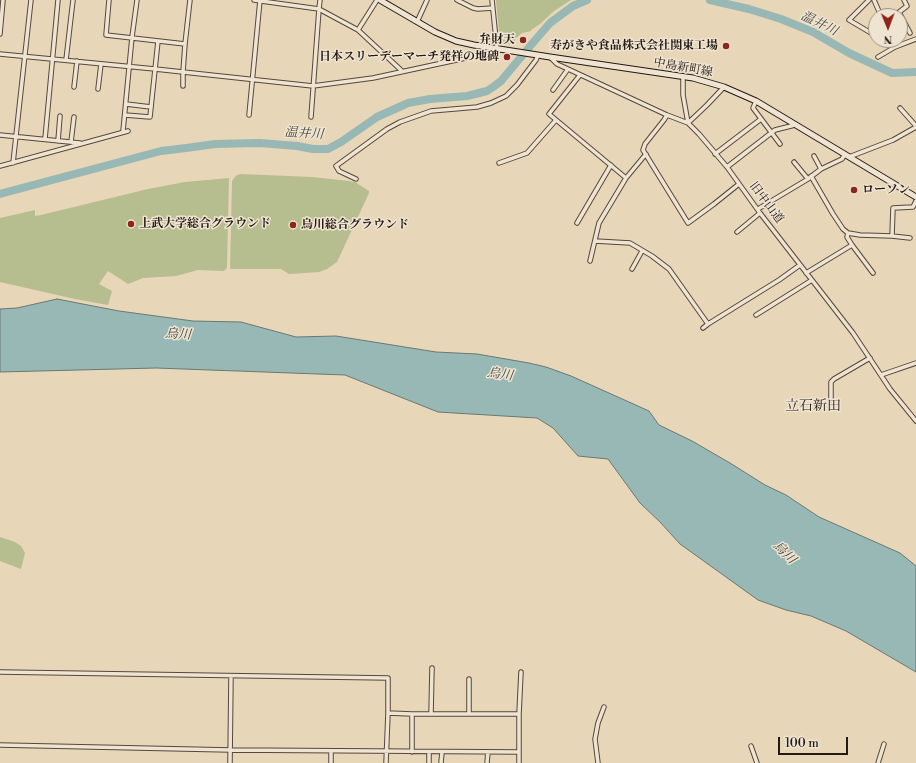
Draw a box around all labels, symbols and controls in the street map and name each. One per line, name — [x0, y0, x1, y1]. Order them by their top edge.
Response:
water label: 温井川 — [798, 8, 840, 40]
north arrow — [868, 8, 908, 48]
text: N — [884, 32, 893, 46]
place label: 弁財天 — [479, 33, 515, 47]
marker: 弁財天 — [518, 35, 528, 45]
place label: 寿がきや食品株式会社関東工場 — [550, 39, 718, 53]
marker: 寿がきや食品株式会社関東工場 — [721, 41, 731, 51]
place label: 日本スリーデーマーチ発祥の地碑 — [319, 50, 499, 64]
marker: 日本スリーデーマーチ発祥の地碑 — [502, 52, 512, 62]
street label: 中島新町線 — [652, 56, 714, 80]
water label: 温井川 — [284, 125, 324, 143]
street label: 旧中山道 — [746, 179, 786, 227]
place label: ローソン — [862, 183, 910, 197]
marker: ローソン — [849, 185, 859, 195]
place label: 上武大学総合グラウンド — [139, 217, 271, 231]
place label: 烏川総合グラウンド — [301, 218, 409, 232]
marker: 上武大学総合グラウンド — [126, 219, 136, 229]
marker: 烏川総合グラウンド — [288, 220, 298, 230]
water label: 烏川 — [164, 326, 192, 344]
water label: 烏川 — [486, 365, 514, 385]
district label: 立石新田 — [785, 399, 841, 415]
water label: 烏川 — [769, 538, 799, 568]
scale bar — [780, 729, 850, 755]
text: 100 m — [785, 736, 819, 751]

